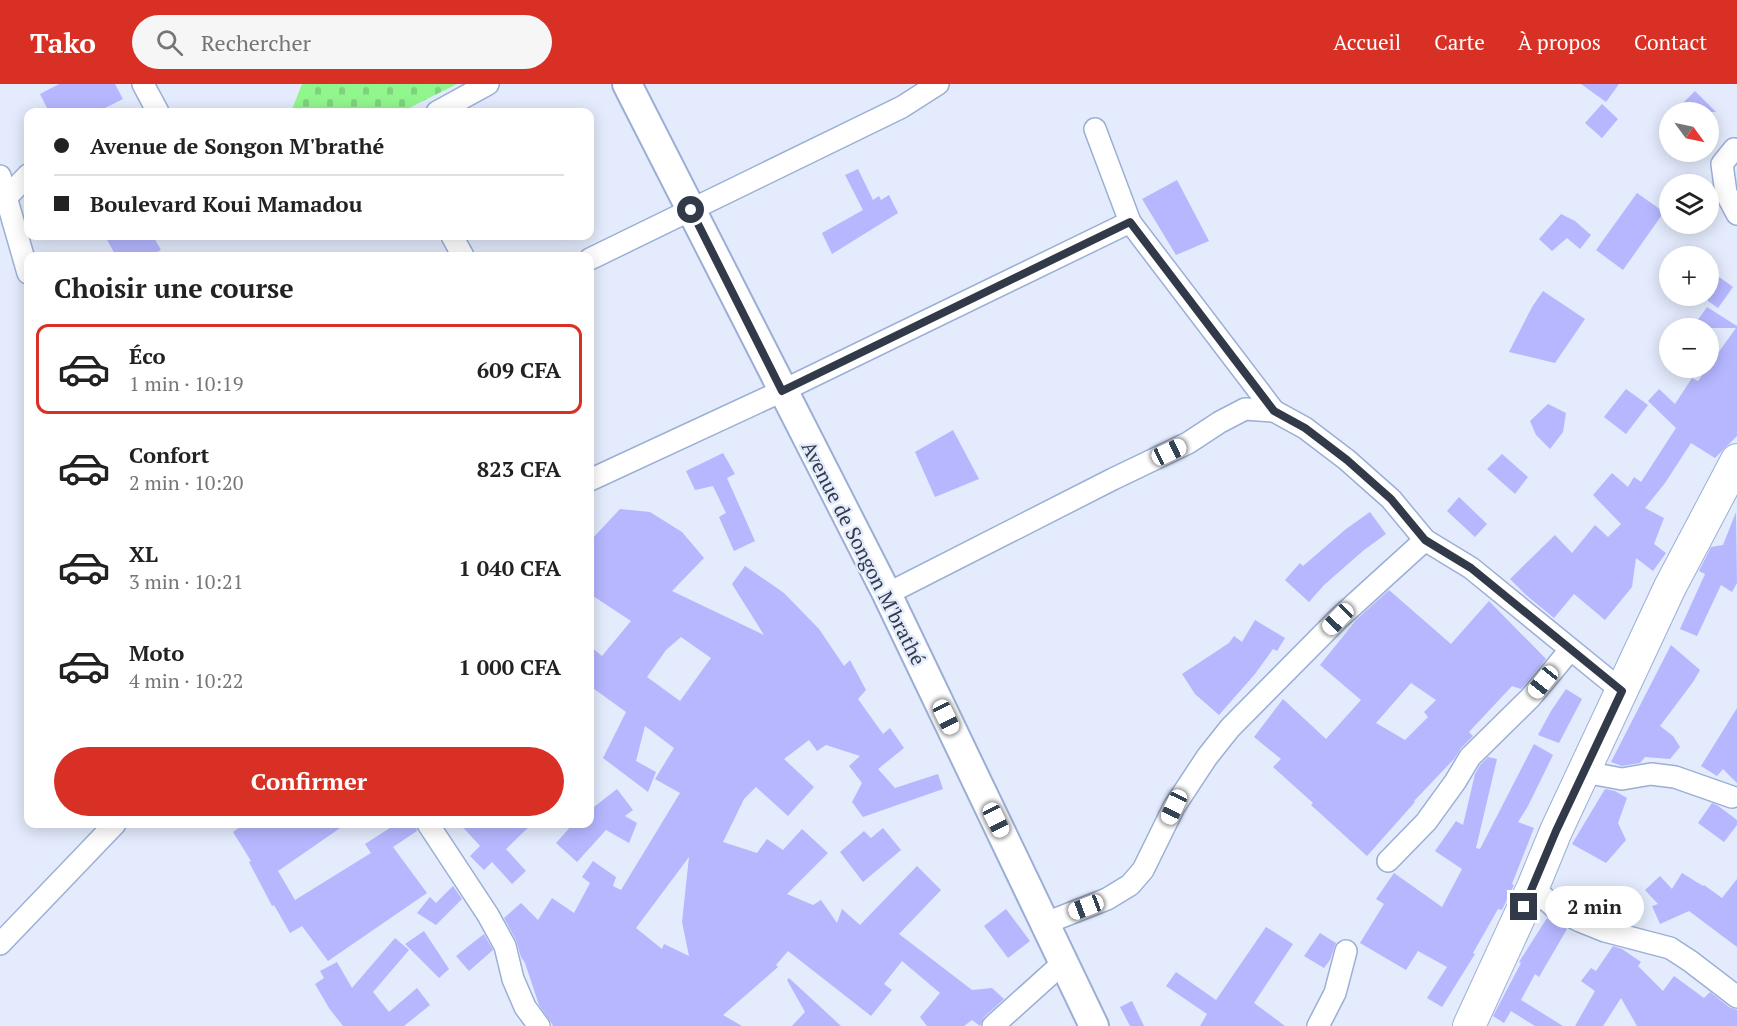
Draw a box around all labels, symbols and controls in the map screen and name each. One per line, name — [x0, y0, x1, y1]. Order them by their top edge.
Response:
search box — [132, 15, 552, 69]
text: Tako — [30, 24, 96, 61]
icon: search — [153, 26, 186, 59]
text: Rechercher — [201, 28, 311, 57]
text: Accueil — [1333, 28, 1401, 56]
text: Carte — [1434, 28, 1485, 56]
text: À propos — [1518, 28, 1601, 56]
text: Contact — [1634, 28, 1707, 56]
north arrow — [1659, 102, 1719, 162]
map controls — [1659, 102, 1719, 378]
text: Avenue de Songon M'brathé — [90, 131, 384, 160]
button: layers — [1659, 174, 1719, 234]
text: Boulevard Koui Mamadou — [90, 189, 362, 218]
route start — [677, 196, 704, 223]
button: + — [1659, 246, 1719, 306]
text: Choisir une course — [54, 270, 294, 306]
button: − — [1659, 318, 1719, 378]
text: Éco — [129, 341, 166, 370]
icon: car — [57, 342, 111, 396]
text: 609 CFA — [477, 355, 561, 384]
text: 1 min · 10:19 — [129, 370, 243, 397]
street label: Avenue de Songon M'brathé — [796, 436, 932, 670]
car — [1149, 436, 1189, 468]
text: Confort — [129, 440, 209, 469]
icon: car — [57, 441, 111, 495]
text: 823 CFA — [477, 454, 561, 483]
text: 2 min · 10:20 — [129, 469, 243, 496]
text: XL — [129, 539, 158, 568]
icon: car — [57, 540, 111, 594]
text: 1 040 CFA — [458, 553, 561, 582]
text: 3 min · 10:21 — [129, 568, 243, 595]
car — [1319, 600, 1357, 638]
text: Moto — [129, 638, 184, 667]
icon: car — [57, 639, 111, 693]
text: 1 000 CFA — [458, 652, 561, 681]
car — [1525, 662, 1561, 702]
text: 4 min · 10:22 — [129, 667, 243, 694]
car — [930, 697, 962, 737]
button: Confirmer — [54, 747, 564, 816]
car — [1158, 787, 1190, 827]
car — [980, 800, 1012, 840]
callout: 2 min — [1545, 886, 1644, 928]
car — [1066, 892, 1106, 922]
route end — [1510, 893, 1537, 920]
text: 2 min — [1567, 893, 1622, 920]

